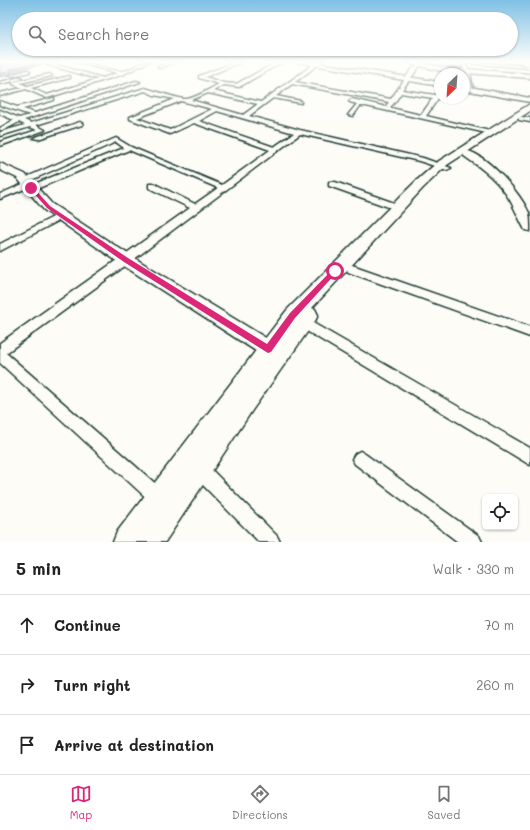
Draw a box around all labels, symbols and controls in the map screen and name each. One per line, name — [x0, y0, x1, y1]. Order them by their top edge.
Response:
search box — [12, 12, 518, 56]
icon: search — [26, 23, 48, 45]
text: Search here — [58, 24, 149, 44]
north arrow — [434, 68, 470, 104]
route end — [22, 179, 40, 197]
route start — [326, 262, 344, 280]
map controls — [482, 494, 518, 530]
button: locate — [482, 494, 518, 530]
text: 5 min — [16, 557, 61, 579]
text: Walk · 330 m — [433, 560, 514, 577]
icon: ahead — [16, 614, 38, 636]
text: Continue — [54, 615, 121, 635]
text: 70 m — [484, 616, 514, 633]
icon: right — [16, 674, 38, 696]
text: Turn right — [54, 675, 131, 695]
text: 260 m — [476, 676, 514, 693]
icon: arrive — [16, 734, 38, 756]
text: Arrive at destination — [54, 735, 214, 755]
tab: Map — [70, 783, 92, 822]
tab: Directions — [232, 783, 288, 822]
tab: Saved — [427, 783, 460, 822]

